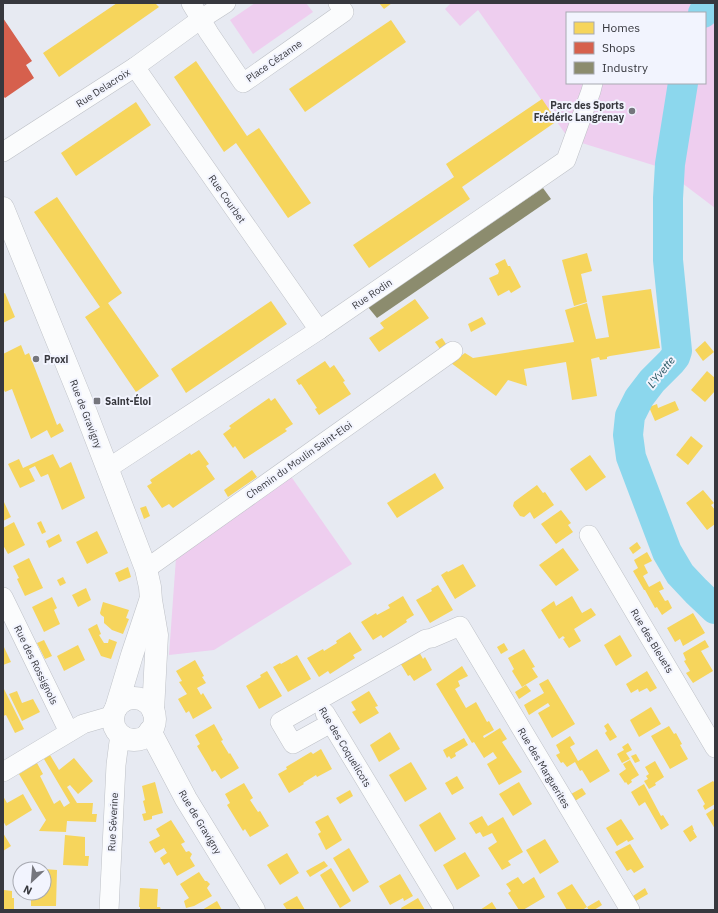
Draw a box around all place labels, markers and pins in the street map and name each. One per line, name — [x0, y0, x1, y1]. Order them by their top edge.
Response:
place label: Parc des Sports Frédéric Langrenay — [534, 99, 625, 124]
marker: Parc des Sports Frédéric Langrenay — [627, 106, 637, 116]
place label: Proxi — [44, 353, 69, 366]
marker: Proxi — [31, 354, 41, 364]
place label: Saint-Éloi — [105, 393, 151, 408]
marker: Saint-Éloi — [92, 396, 102, 406]

